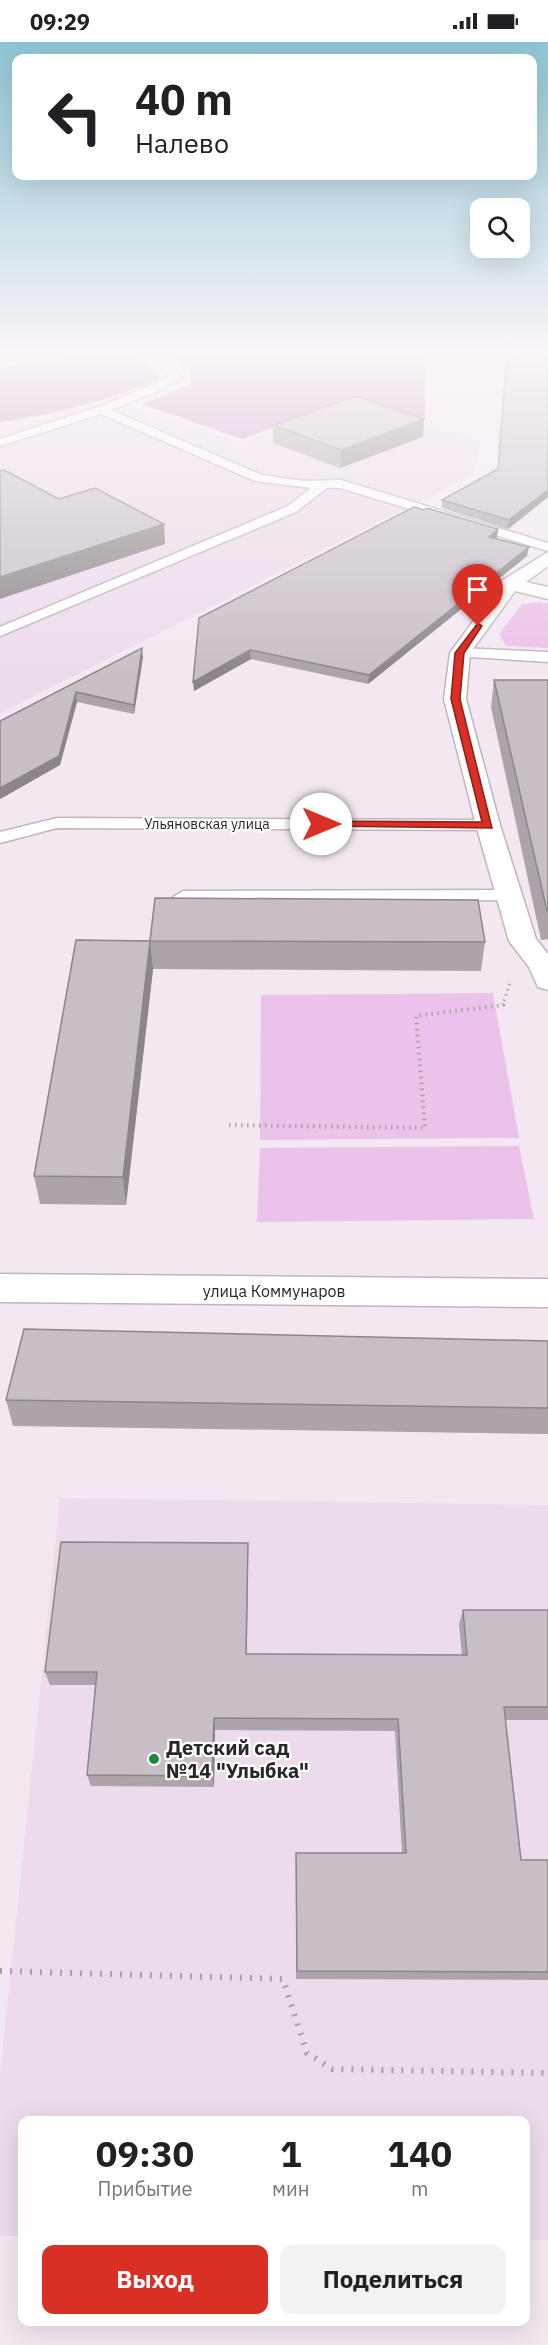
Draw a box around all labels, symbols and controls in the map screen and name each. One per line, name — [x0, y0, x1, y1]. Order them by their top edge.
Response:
text: 09:29 — [30, 7, 90, 36]
text: 40 m — [135, 72, 233, 127]
icon: left — [36, 78, 114, 156]
text: Налево — [135, 125, 229, 160]
map controls — [470, 198, 530, 258]
button: search — [470, 198, 530, 258]
pin — [452, 564, 503, 626]
icon: arrive — [461, 573, 494, 606]
position arrow — [289, 792, 353, 856]
street label: Ульяновская улица — [144, 815, 270, 833]
street label: улица Коммунаров — [203, 1281, 345, 1301]
place label: Детский сад №14 "Улыбка" — [166, 1734, 309, 1784]
marker: Детский сад №14 "Улыбка" — [147, 1752, 161, 1766]
text: 09:30 — [96, 2130, 194, 2177]
text: 1 — [280, 2130, 302, 2177]
text: 140 — [387, 2130, 452, 2177]
text: Прибытие — [97, 2175, 193, 2202]
text: мин — [272, 2175, 309, 2202]
text: m — [411, 2175, 428, 2202]
button: Выход — [42, 2245, 268, 2314]
button: Поделиться — [280, 2245, 506, 2314]

